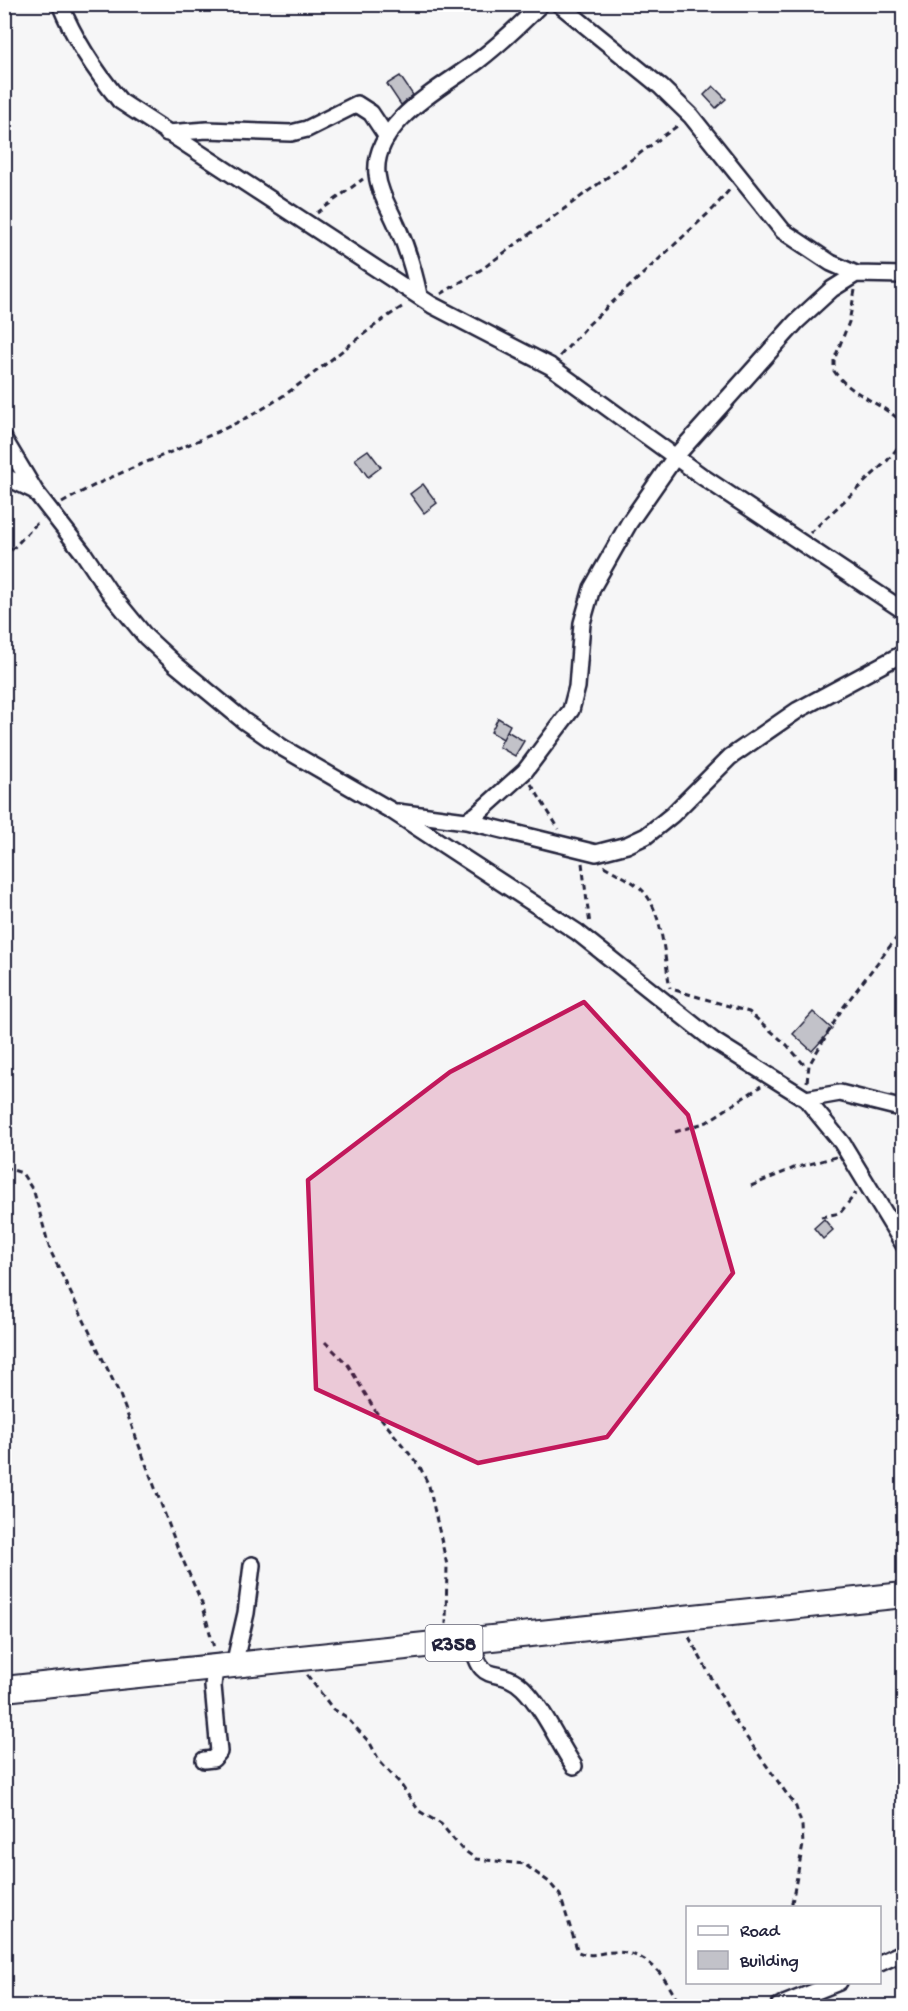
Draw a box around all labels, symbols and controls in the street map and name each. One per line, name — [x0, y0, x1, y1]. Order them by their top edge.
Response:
road number: R358 — [426, 1625, 482, 1661]
legend — [686, 1906, 881, 1984]
text: Road — [740, 1922, 781, 1943]
text: Building — [739, 1952, 799, 1973]

